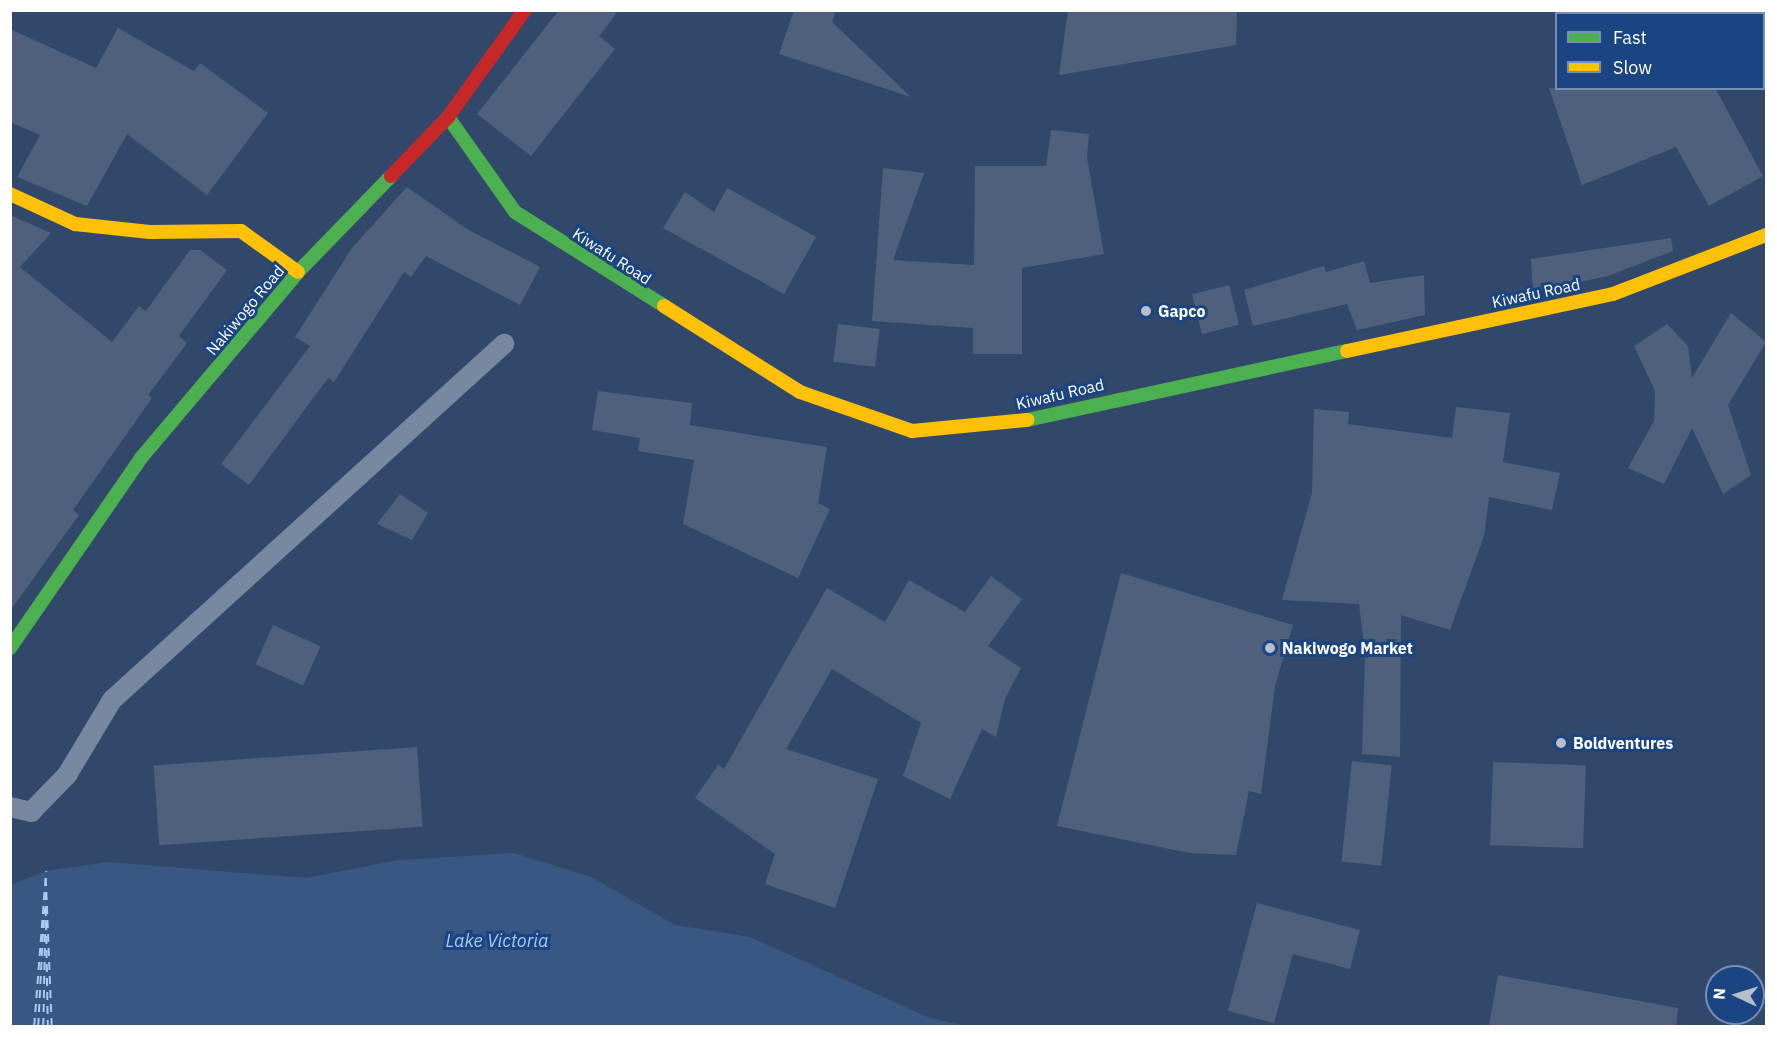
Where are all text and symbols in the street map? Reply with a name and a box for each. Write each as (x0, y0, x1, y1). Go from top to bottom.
legend (1555, 12, 1765, 90)
text: Fast (1613, 26, 1647, 49)
text: Slow (1613, 56, 1652, 79)
street label: Kiwafu Road (569, 224, 655, 288)
street label: Nakiwogo Road (202, 261, 288, 359)
street label: Kiwafu Road (1490, 274, 1582, 312)
place label: Gapco (1158, 301, 1206, 321)
marker: Gapco (1139, 304, 1153, 318)
street label: Kiwafu Road (1014, 375, 1106, 413)
place label: Nakiwogo Market (1282, 638, 1413, 658)
marker: Nakiwogo Market (1263, 641, 1277, 655)
place label: Boldventures (1573, 733, 1673, 753)
marker: Boldventures (1554, 736, 1568, 750)
water label: Lake Victoria (446, 930, 548, 952)
north arrow (1705, 965, 1765, 1025)
text: N (1709, 987, 1729, 1000)

